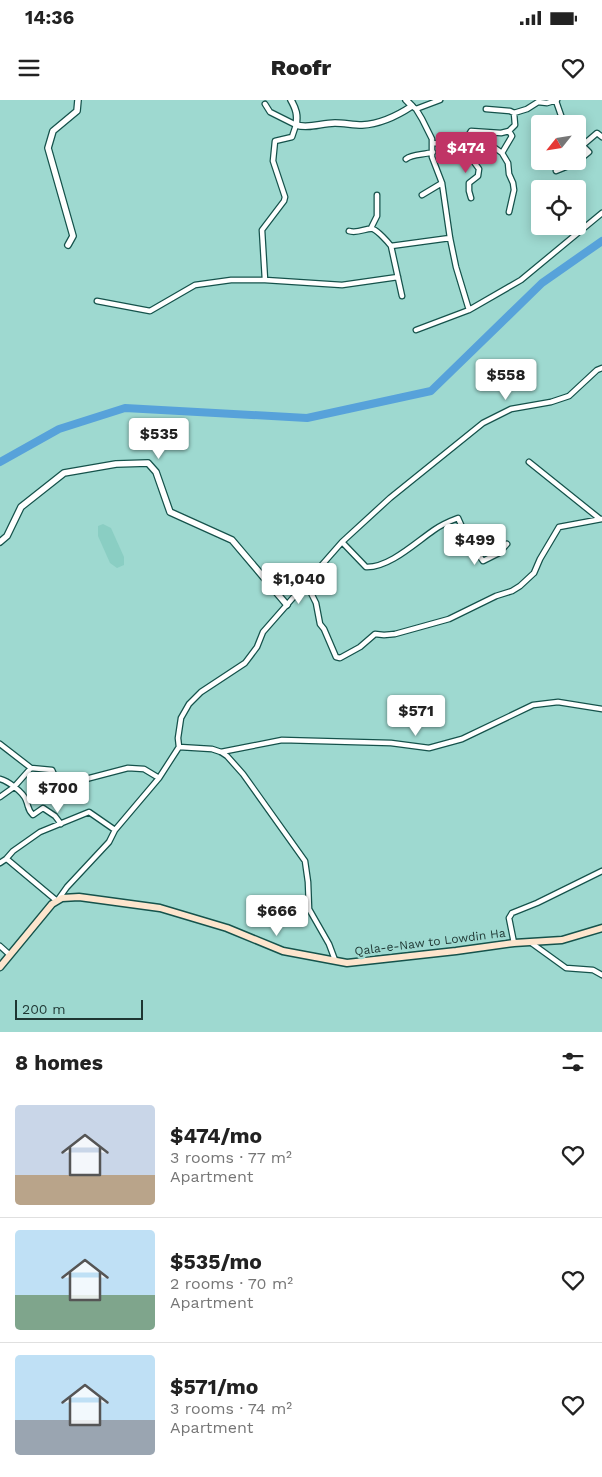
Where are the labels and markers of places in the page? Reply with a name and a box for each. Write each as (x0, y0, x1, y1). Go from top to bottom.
pin: $474 (436, 132, 496, 174)
pin: $558 (476, 358, 536, 401)
pin: $535 (129, 418, 189, 460)
pin: $499 (445, 524, 505, 566)
pin: $1,040 (258, 562, 340, 605)
pin: $571 (386, 694, 446, 737)
pin: $700 (28, 772, 88, 814)
pin: $666 (247, 894, 307, 937)

